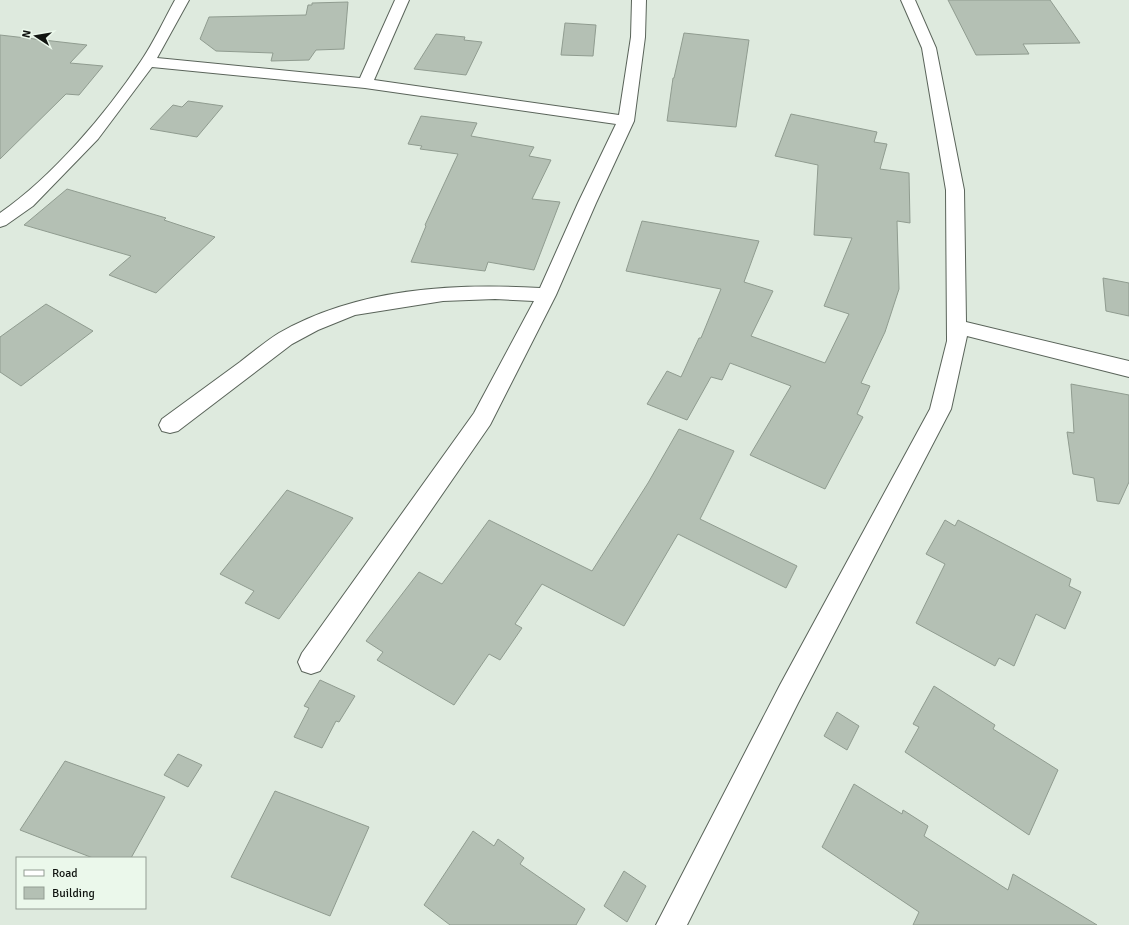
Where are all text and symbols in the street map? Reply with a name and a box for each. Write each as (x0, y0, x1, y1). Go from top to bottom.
north arrow (16, 16, 56, 56)
text: N (20, 29, 34, 39)
legend (16, 857, 146, 909)
text: Road (52, 866, 78, 881)
text: Building (52, 886, 95, 901)

